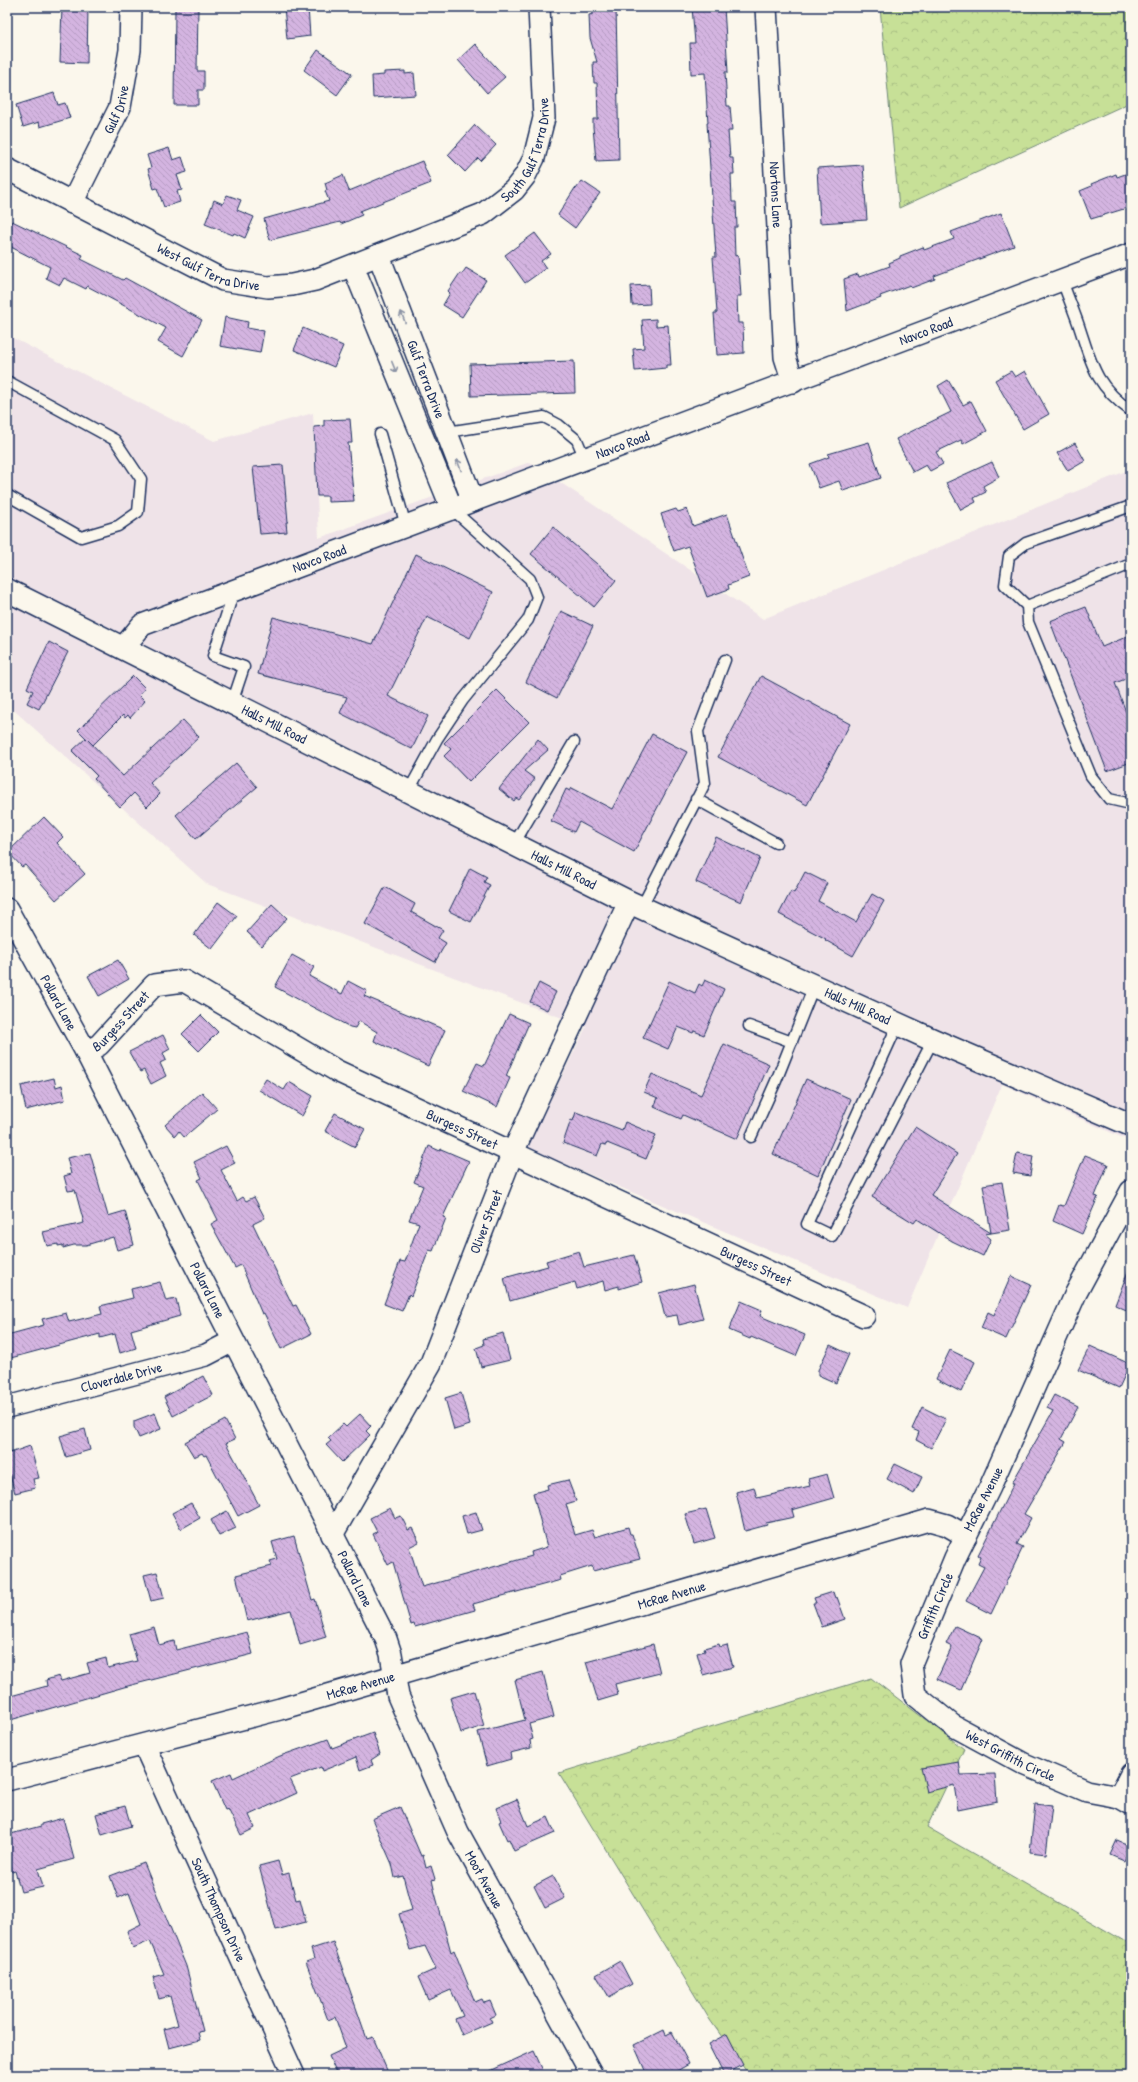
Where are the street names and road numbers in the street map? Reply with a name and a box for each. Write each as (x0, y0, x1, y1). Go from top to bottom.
street label: Gulf Drive (98, 83, 133, 137)
street label: South Gulf Terra Drive (496, 97, 553, 206)
street label: Nortons Lane (765, 161, 788, 229)
street label: West Gulf Terra Drive (154, 238, 262, 295)
street label: Navco Road (896, 312, 956, 349)
street label: Gulf Terra Drive (403, 337, 451, 421)
street label: Navco Road (593, 425, 652, 463)
street label: Navco Road (289, 539, 349, 577)
street label: Halls Mill Road (239, 699, 311, 748)
street label: Halls Mill Road (528, 845, 600, 893)
street label: Pollard Lane (36, 971, 82, 1034)
street label: Halls Mill Road (822, 982, 894, 1029)
street label: Burgess Street (89, 986, 153, 1056)
street label: Burgess Street (424, 1104, 501, 1154)
street label: Oliver Street (464, 1187, 507, 1256)
street label: Burgess Street (717, 1241, 795, 1290)
street label: Pollard Lane (186, 1259, 231, 1322)
street label: Cloverdale Drive (78, 1357, 164, 1396)
street label: McRae Avenue (958, 1463, 1007, 1534)
street label: Pollard Lane (333, 1547, 378, 1610)
street label: Griffith Circle (912, 1569, 957, 1642)
street label: McRae Avenue (635, 1575, 708, 1613)
street label: McRae Avenue (324, 1666, 397, 1704)
street label: West Griffith Circle (963, 1724, 1059, 1786)
street label: Moot Avenue (461, 1847, 508, 1912)
street label: South Thompson Drive (187, 1855, 251, 1965)

